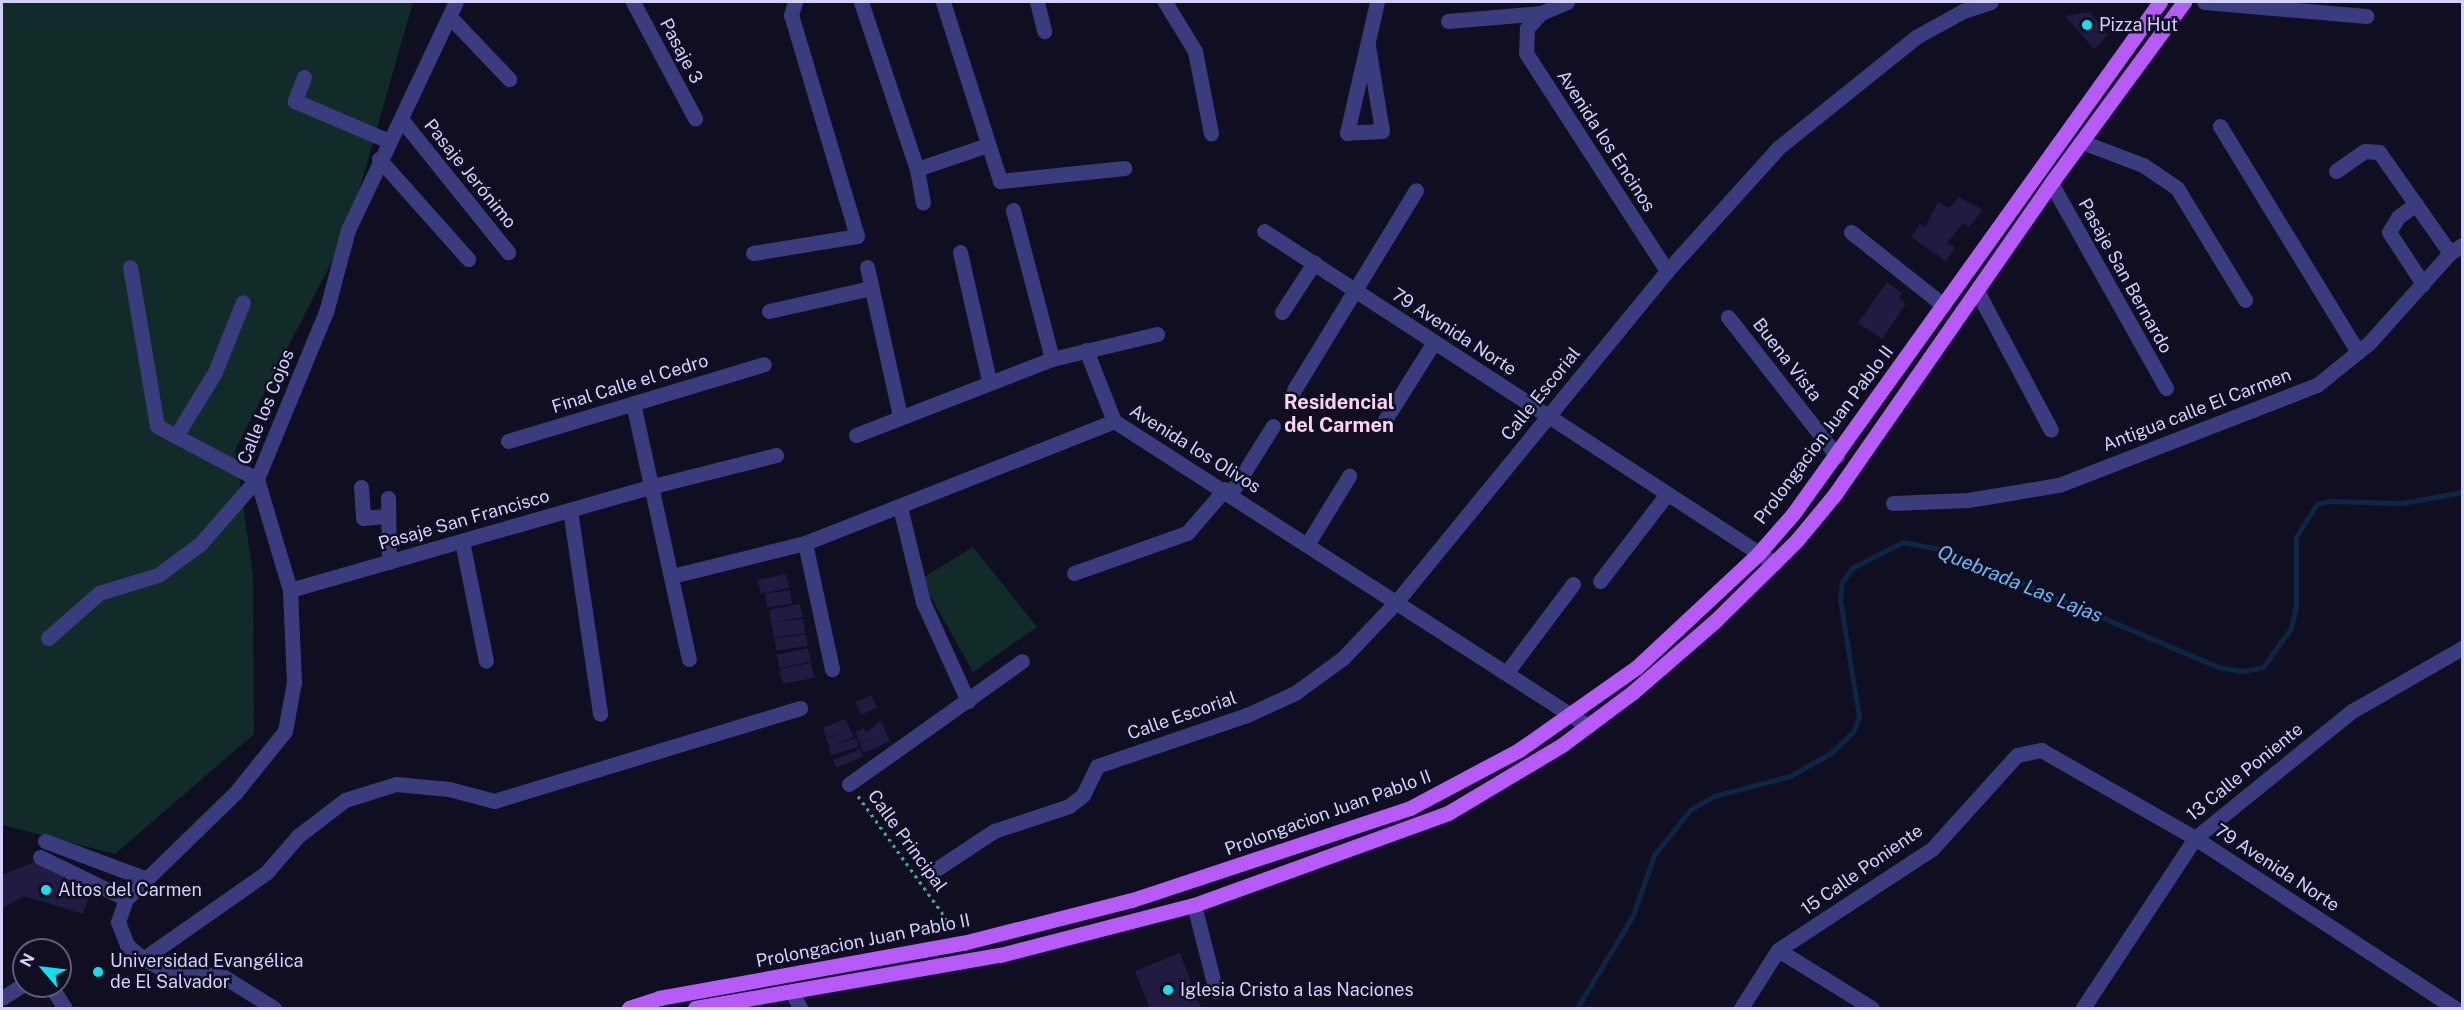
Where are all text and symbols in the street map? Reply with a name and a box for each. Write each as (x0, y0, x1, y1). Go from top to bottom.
place label: Pizza Hut (2099, 14, 2178, 36)
street label: Pasaje 3 (655, 15, 707, 87)
marker: Pizza Hut (2080, 18, 2094, 32)
street label: Avenida los Encinos (1552, 66, 1660, 216)
street label: Pasaje Jerónimo (419, 115, 521, 233)
street label: Pasaje San Bernardo (2073, 195, 2177, 357)
street label: 79 Avenida Norte (1388, 284, 1520, 380)
street label: Buena Vista (1748, 314, 1826, 406)
street label: Prolongacion Juan Pablo II (1750, 341, 1898, 529)
street label: Calle Escorial (1497, 343, 1585, 445)
street label: Calle los Cojos (233, 346, 299, 468)
street label: Final Calle el Cedro (549, 350, 711, 418)
street label: Antigua calle El Carmen (2100, 364, 2294, 456)
district label: Residencial del Carmen (1284, 390, 1394, 437)
street label: Avenida los Olivos (1126, 400, 1264, 498)
street label: Pasaje San Francisco (376, 485, 552, 555)
water label: Quebrada Las Lajas (1934, 540, 2106, 628)
street label: Calle Escorial (1125, 687, 1239, 745)
street label: 13 Calle Poniente (2182, 718, 2308, 826)
street label: Prolongacion Juan Pablo II (1222, 766, 1434, 860)
street label: Calle Principal (863, 786, 951, 896)
street label: 15 Calle Poniente (1797, 820, 1927, 920)
street label: 79 Avenida Norte (2211, 820, 2343, 916)
place label: Altos del Carmen (58, 879, 202, 901)
marker: Altos del Carmen (39, 883, 53, 897)
street label: Prolongacion Juan Pablo II (754, 910, 972, 972)
north arrow (12, 938, 72, 998)
text: N (16, 950, 39, 970)
place label: Universidad Evangélica de El Salvador (110, 951, 304, 994)
marker: Universidad Evangélica de El Salvador (91, 965, 105, 979)
place label: Iglesia Cristo a las Naciones (1180, 979, 1414, 1001)
marker: Iglesia Cristo a las Naciones (1161, 983, 1175, 997)

